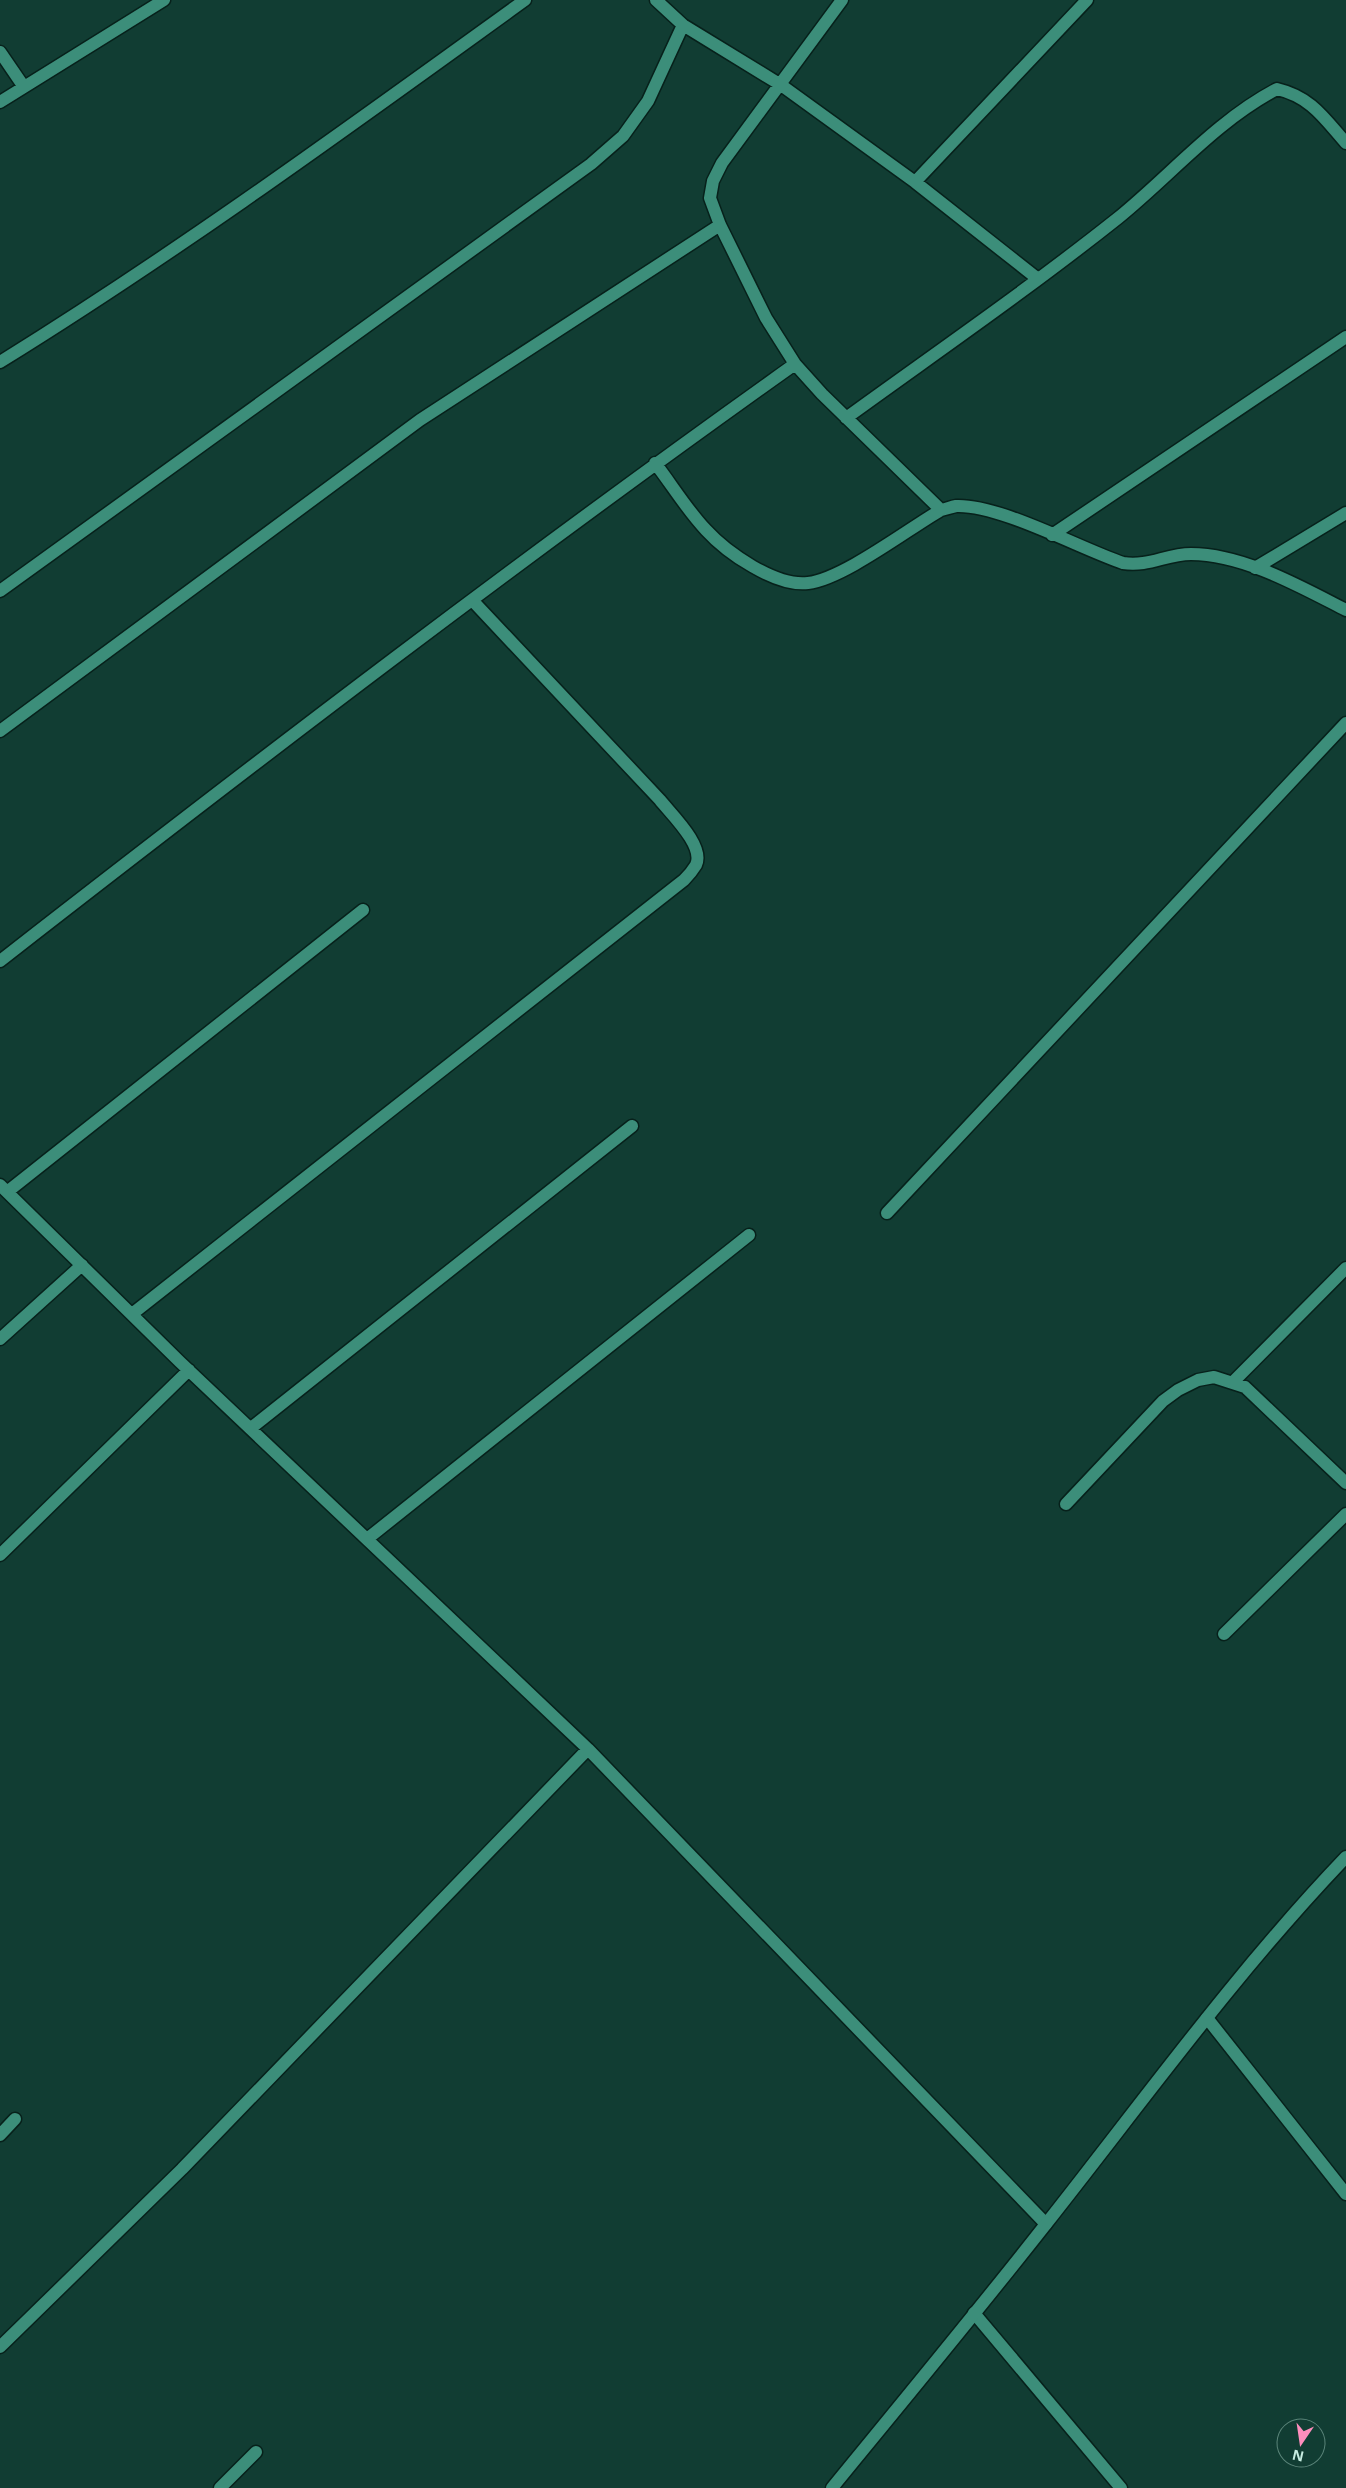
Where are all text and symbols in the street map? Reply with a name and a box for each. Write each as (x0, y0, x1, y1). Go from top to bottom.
north arrow (1276, 2418, 1326, 2468)
text: N (1290, 2446, 1306, 2467)

